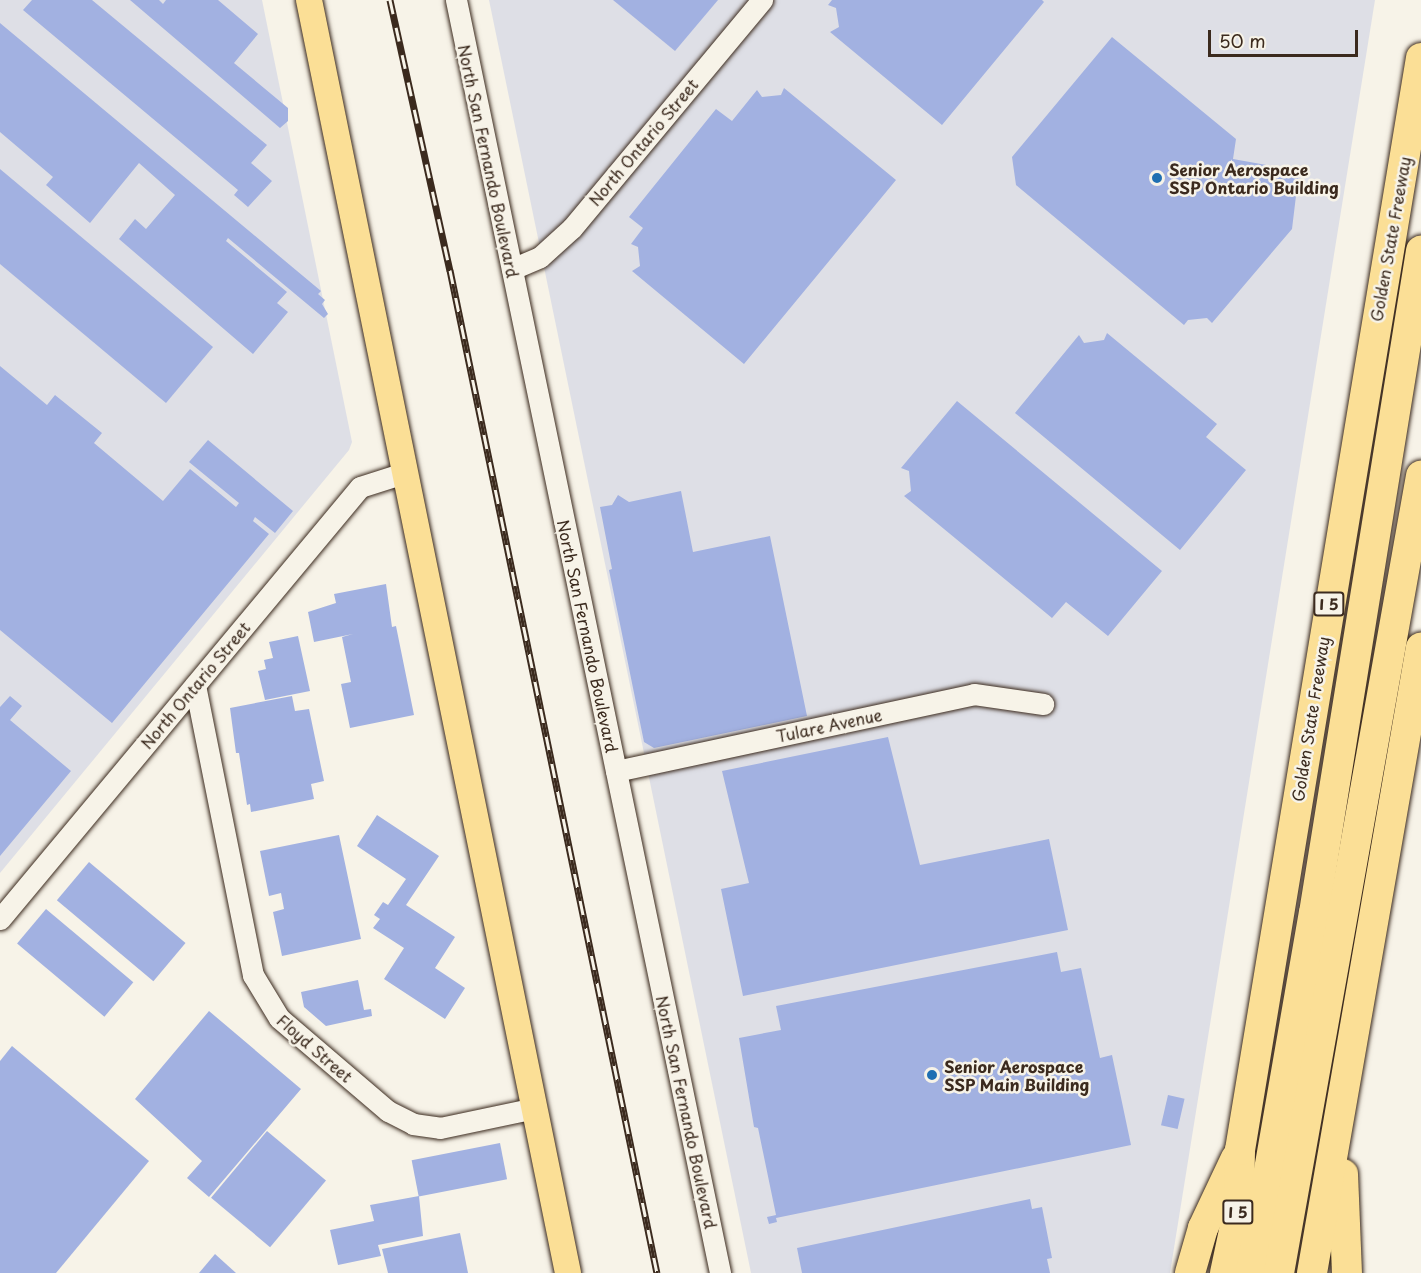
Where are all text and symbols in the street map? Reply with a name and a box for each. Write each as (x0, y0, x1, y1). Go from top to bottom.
scale bar (1211, 18, 1361, 56)
text: 50 m (1219, 27, 1266, 54)
street label: North San Fernando Boulevard (455, 42, 523, 280)
street label: North Ontario Street (584, 74, 702, 210)
street label: Golden State Freeway (1366, 154, 1414, 324)
place label: Senior Aerospace SSP Ontario Building (1169, 159, 1339, 197)
marker: Senior Aerospace SSP Ontario Building (1150, 171, 1164, 185)
street label: North San Fernando Boulevard (554, 517, 622, 755)
road number: I 5 (1312, 592, 1346, 616)
street label: North Ontario Street (136, 617, 254, 753)
street label: Golden State Freeway (1287, 634, 1333, 804)
street label: Tulare Avenue (774, 704, 884, 746)
street label: North San Fernando Boulevard (653, 993, 721, 1231)
street label: Floyd Street (273, 1010, 357, 1086)
place label: Senior Aerospace SSP Main Building (944, 1056, 1091, 1094)
marker: Senior Aerospace SSP Main Building (925, 1068, 939, 1082)
road number: I 5 (1222, 1200, 1254, 1224)

